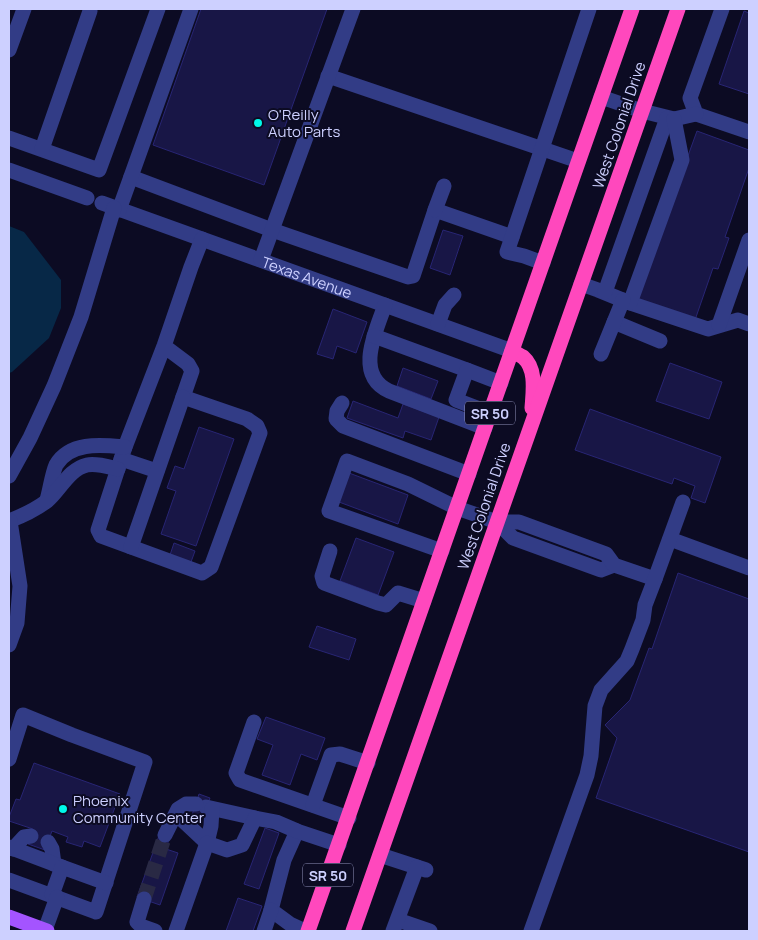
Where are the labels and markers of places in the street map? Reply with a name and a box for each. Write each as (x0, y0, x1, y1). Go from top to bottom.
place label: O'Reilly Auto Parts (268, 104, 340, 142)
marker: O'Reilly Auto Parts (252, 117, 264, 129)
place label: Phoenix Community Center (73, 790, 205, 828)
marker: Phoenix Community Center (57, 803, 69, 815)

